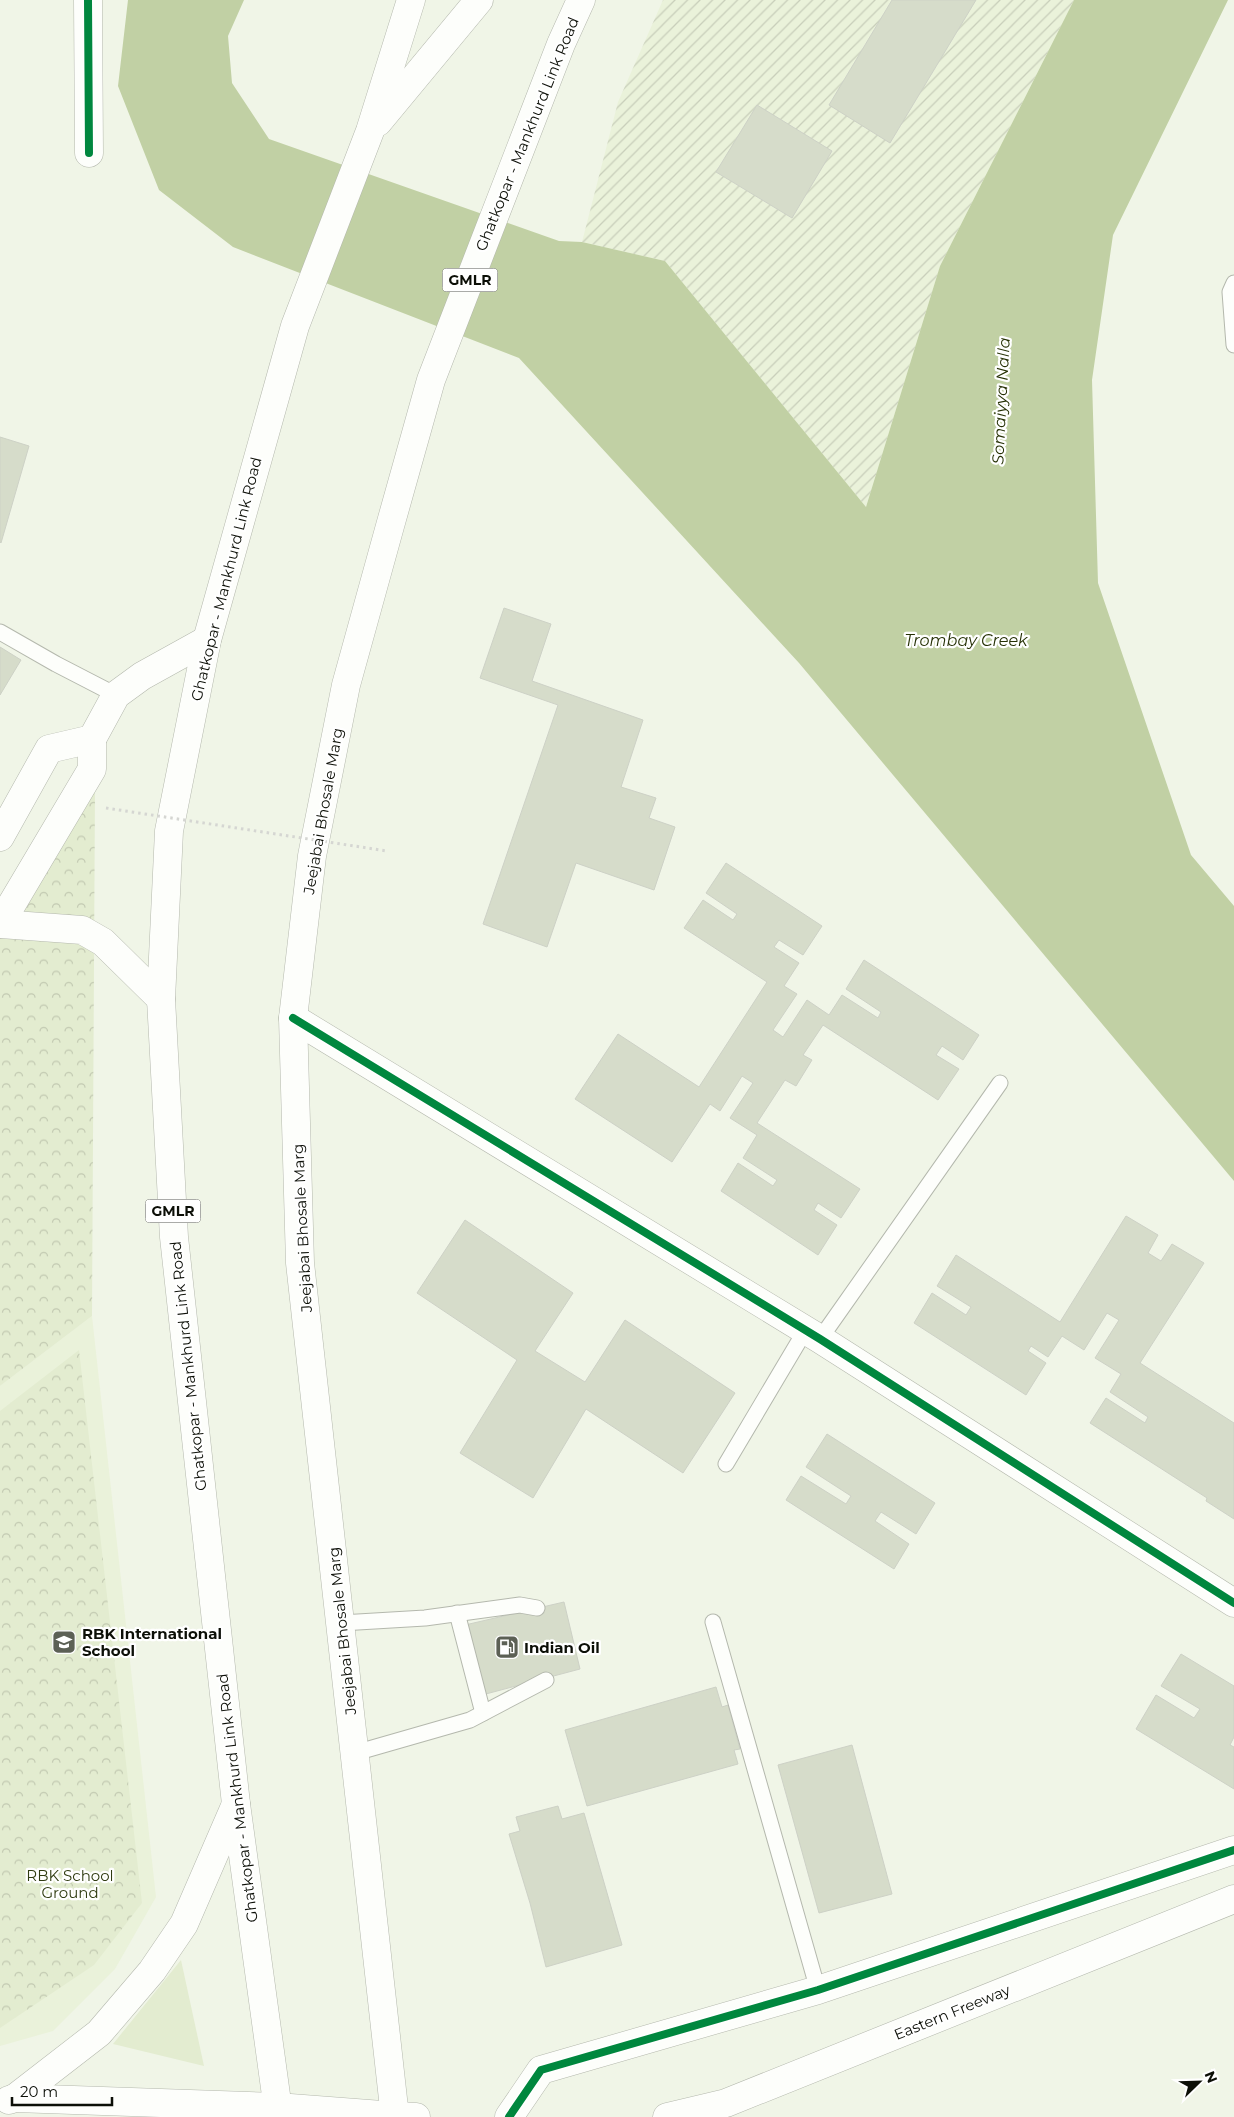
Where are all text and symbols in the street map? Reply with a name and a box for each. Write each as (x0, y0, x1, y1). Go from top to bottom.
street label: Ghatkopar - Mankhurd Link Road (471, 14, 583, 254)
road number: GMLR (442, 268, 498, 292)
water label: Somaiyya Nalla (988, 337, 1014, 465)
street label: Ghatkopar - Mankhurd Link Road (186, 455, 266, 703)
water label: Trombay Creek (904, 631, 1029, 650)
street label: Jeejabai Bhosale Marg (299, 726, 347, 897)
street label: Jeejabai Bhosale Marg (288, 1143, 316, 1314)
road number: GMLR (146, 1200, 200, 1222)
street label: Ghatkopar - Mankhurd Link Road (165, 1240, 211, 1492)
street label: Jeejabai Bhosale Marg (324, 1546, 360, 1717)
place label: RBK International School (82, 1624, 222, 1660)
school or university icon: RBK International School (51, 1629, 77, 1655)
fuel station icon: Indian Oil (494, 1634, 520, 1660)
place label: Indian Oil (524, 1638, 600, 1657)
street label: Ghatkopar - Mankhurd Link Road (212, 1672, 262, 1924)
park label: RBK School Ground (26, 1866, 114, 1902)
street label: Eastern Freeway (891, 1980, 1014, 2044)
north arrow (1174, 2057, 1224, 2107)
text: N (1200, 2068, 1221, 2086)
scale bar (12, 2074, 112, 2106)
text: 20 m (20, 2082, 58, 2101)

